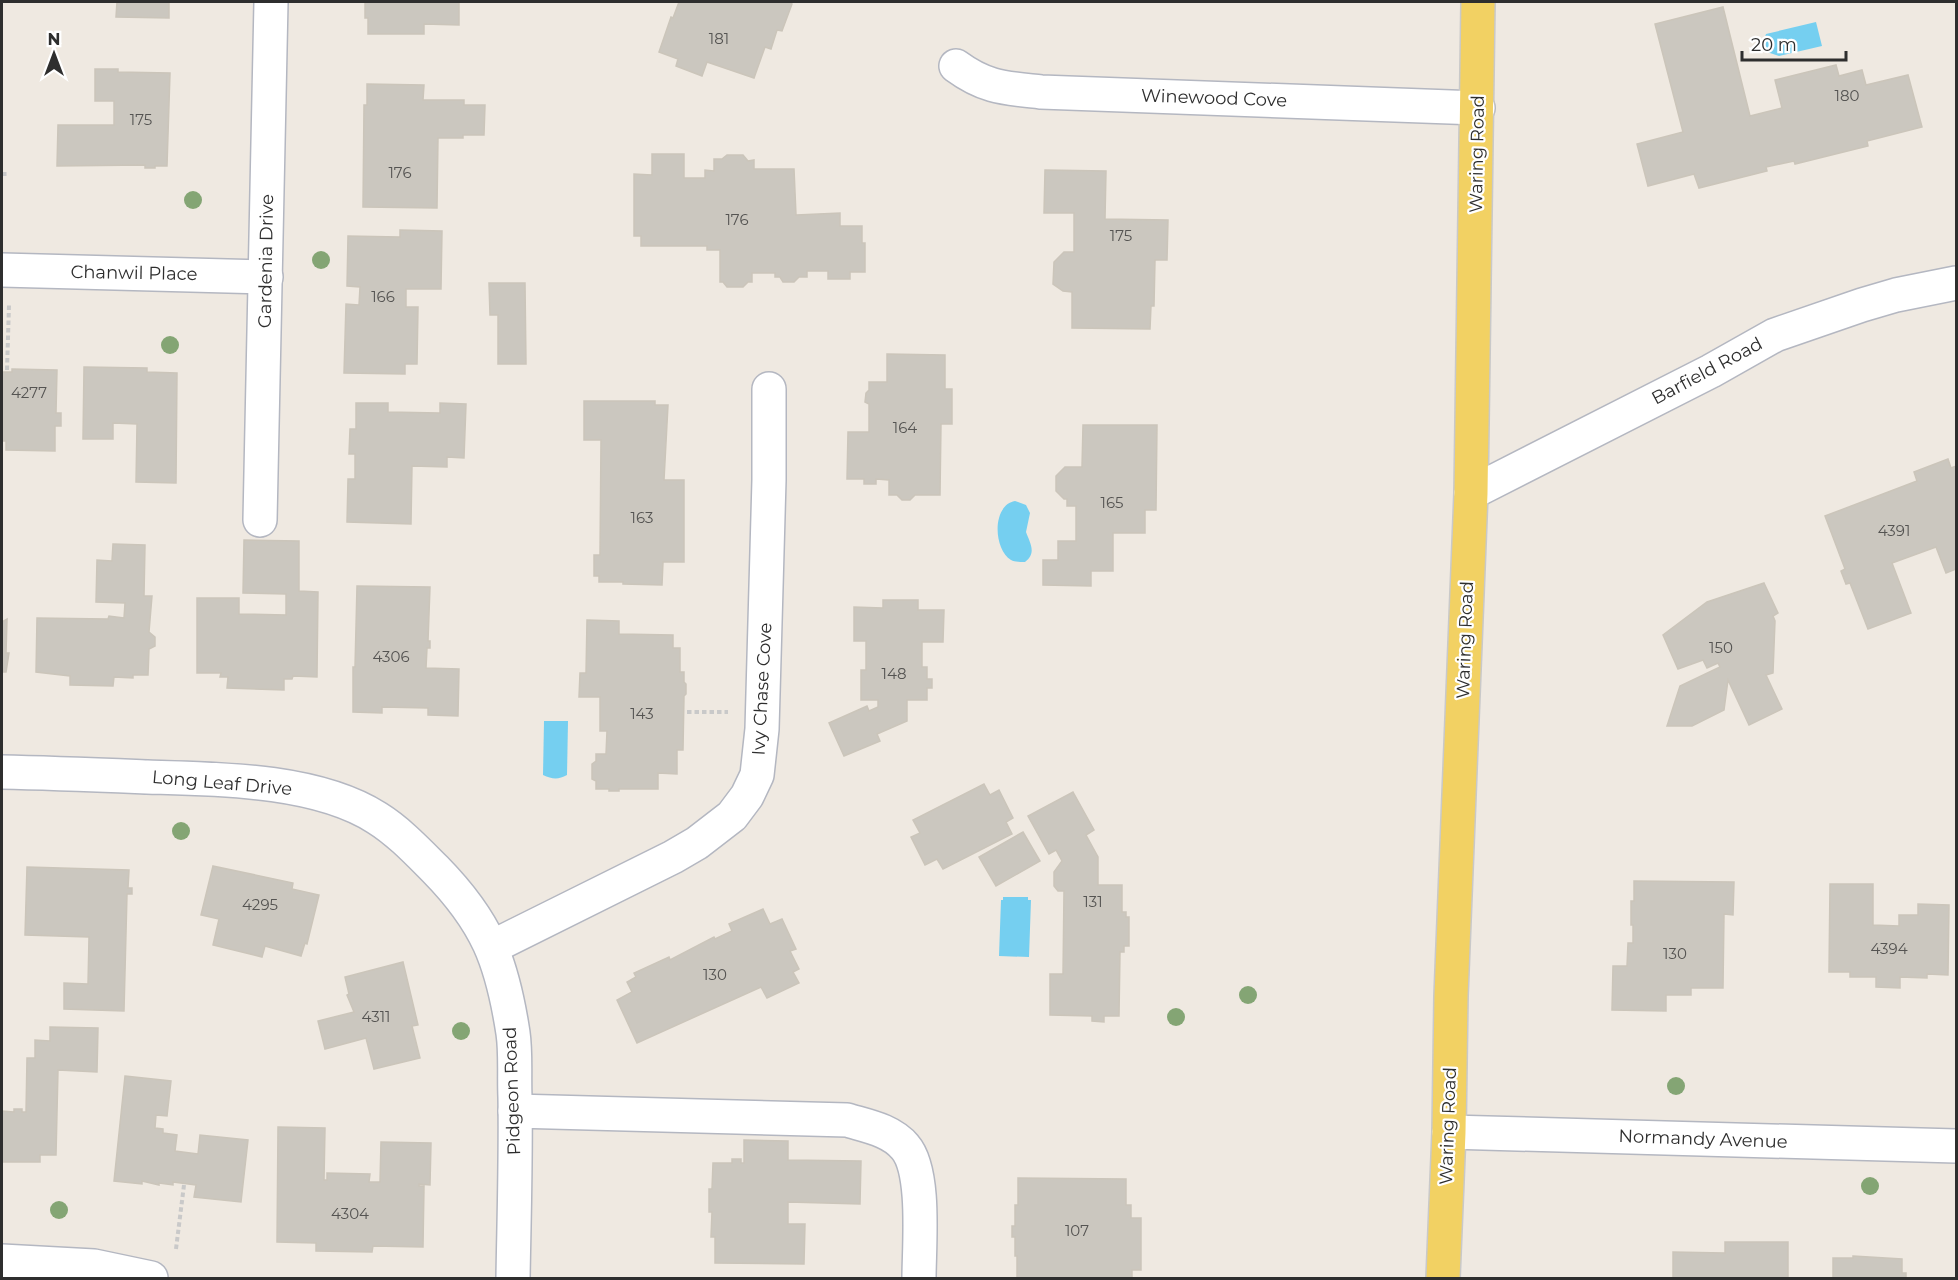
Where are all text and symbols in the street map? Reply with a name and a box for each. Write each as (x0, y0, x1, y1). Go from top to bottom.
north arrow (24, 24, 84, 84)
scale bar (1742, 24, 1846, 62)
house number: 181 (709, 29, 729, 48)
text: N (48, 30, 60, 49)
text: 20 m (1751, 34, 1797, 56)
street label: Winewood Cove (1141, 84, 1288, 112)
house number: 180 (1835, 86, 1860, 105)
street label: Waring Road (1465, 95, 1489, 213)
house number: 175 (130, 110, 152, 129)
house number: 176 (388, 163, 412, 182)
street label: Gardenia Drive (254, 194, 278, 328)
house number: 176 (725, 210, 749, 229)
house number: 175 (1110, 226, 1132, 245)
street label: Chanwil Place (70, 261, 198, 285)
house number: 166 (371, 287, 395, 306)
street label: Barfield Road (1648, 333, 1766, 409)
house number: 4277 (11, 383, 47, 402)
house number: 164 (893, 418, 917, 437)
house number: 165 (1100, 493, 1124, 512)
house number: 163 (630, 508, 654, 527)
house number: 4391 (1878, 521, 1910, 540)
street label: Waring Road (1452, 581, 1478, 699)
street label: Ivy Chase Cove (748, 622, 776, 756)
house number: 150 (1709, 638, 1733, 657)
house number: 4306 (372, 647, 410, 666)
house number: 148 (881, 664, 907, 683)
house number: 143 (630, 704, 654, 723)
street label: Long Leaf Drive (151, 766, 293, 800)
house number: 131 (1083, 892, 1103, 911)
house number: 4295 (242, 895, 278, 914)
house number: 4394 (1870, 939, 1908, 958)
house number: 130 (1663, 944, 1687, 963)
house number: 130 (703, 965, 727, 984)
house number: 4311 (362, 1007, 390, 1026)
street label: Pidgeon Road (499, 1026, 525, 1156)
street label: Waring Road (1435, 1067, 1461, 1185)
street label: Normandy Avenue (1618, 1125, 1788, 1153)
house number: 4304 (331, 1204, 369, 1223)
house number: 107 (1065, 1221, 1089, 1240)

